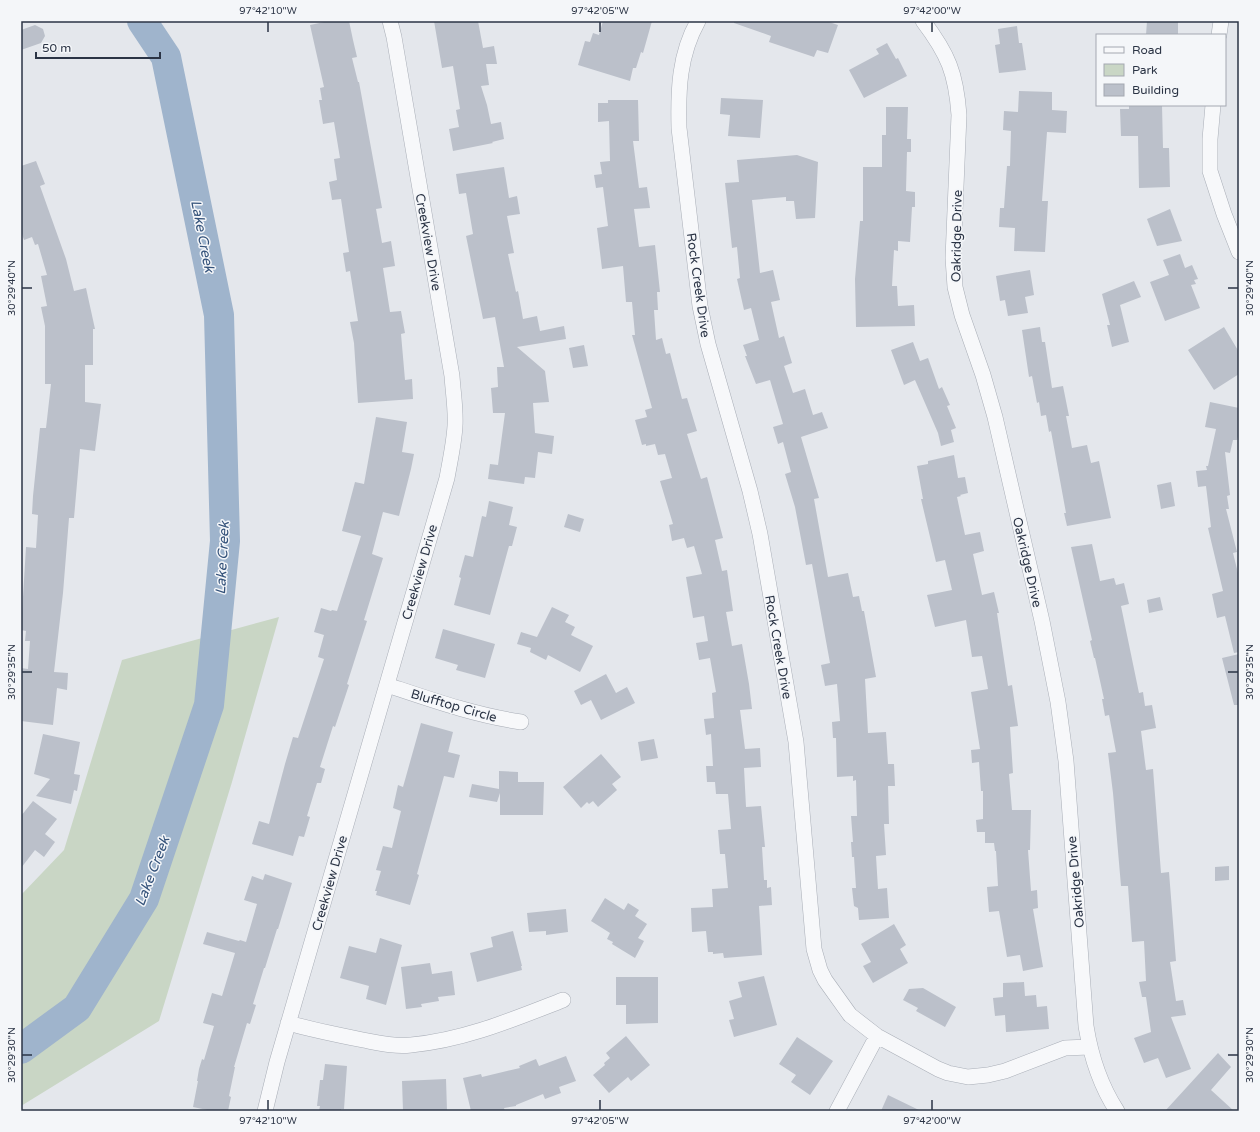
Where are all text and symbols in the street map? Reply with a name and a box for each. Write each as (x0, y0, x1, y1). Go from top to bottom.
text: 97°42'10"W (239, 5, 297, 17)
text: 97°42'05"W (571, 5, 629, 17)
text: 97°42'00"W (903, 5, 961, 17)
scale bar (36, 34, 160, 60)
legend (1096, 34, 1226, 106)
text: 50 m (42, 41, 71, 55)
text: Road (1132, 43, 1162, 57)
text: Park (1132, 63, 1158, 77)
text: Building (1132, 83, 1179, 97)
street label: Oakridge Drive (948, 190, 966, 282)
street label: Creekview Drive (412, 192, 444, 292)
water label: Lake Creek (187, 199, 218, 275)
street label: Rock Creek Drive (683, 232, 713, 338)
text: 30°29'40"N (6, 260, 18, 316)
text: 30°29'40"N (1244, 260, 1256, 316)
street label: Oakridge Drive (1009, 516, 1045, 609)
water label: Lake Creek (212, 520, 233, 595)
street label: Creekview Drive (399, 523, 441, 622)
street label: Rock Creek Drive (761, 594, 795, 701)
text: 30°29'35"N (6, 644, 18, 700)
text: 30°29'35"N (1244, 644, 1256, 700)
street label: Blufftop Circle (409, 686, 499, 726)
water label: Lake Creek (131, 833, 174, 908)
street label: Creekview Drive (309, 834, 351, 933)
street label: Oakridge Drive (1064, 835, 1088, 929)
text: 30°29'30"N (6, 1027, 18, 1083)
text: 30°29'30"N (1244, 1027, 1256, 1083)
text: 97°42'10"W (239, 1115, 297, 1127)
text: 97°42'05"W (571, 1115, 629, 1127)
text: 97°42'00"W (903, 1115, 961, 1127)

